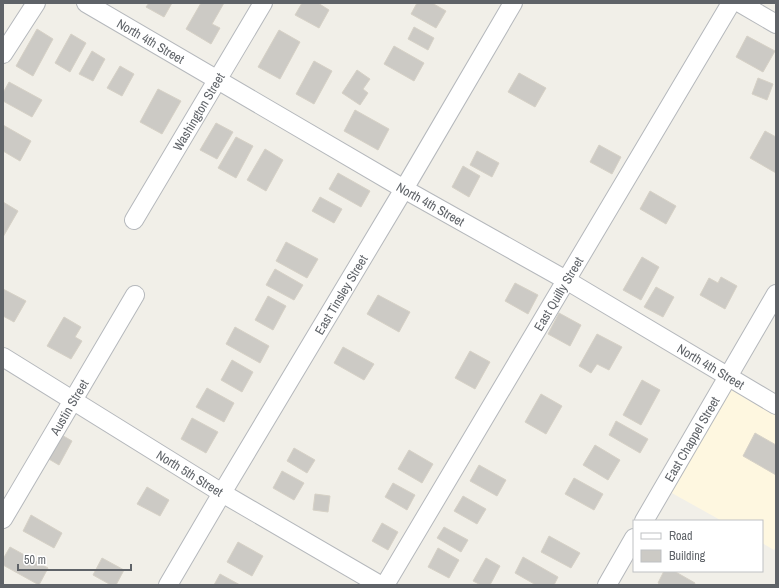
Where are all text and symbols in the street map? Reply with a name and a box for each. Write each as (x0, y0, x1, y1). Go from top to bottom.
street label: North 4th Street (114, 15, 187, 68)
street label: Washington Street (169, 70, 229, 154)
street label: North 4th Street (393, 179, 467, 230)
street label: East Tinsley Street (311, 252, 372, 338)
street label: East Quilly Street (530, 254, 587, 334)
street label: North 4th Street (674, 340, 748, 393)
street label: Austin Street (46, 376, 92, 439)
street label: East Chappel Street (661, 394, 724, 485)
street label: North 5th Street (153, 446, 226, 501)
legend (633, 520, 763, 572)
text: Road (669, 528, 693, 544)
scale bar (18, 546, 131, 572)
text: Building (669, 548, 706, 564)
text: 50 m (24, 552, 46, 568)

